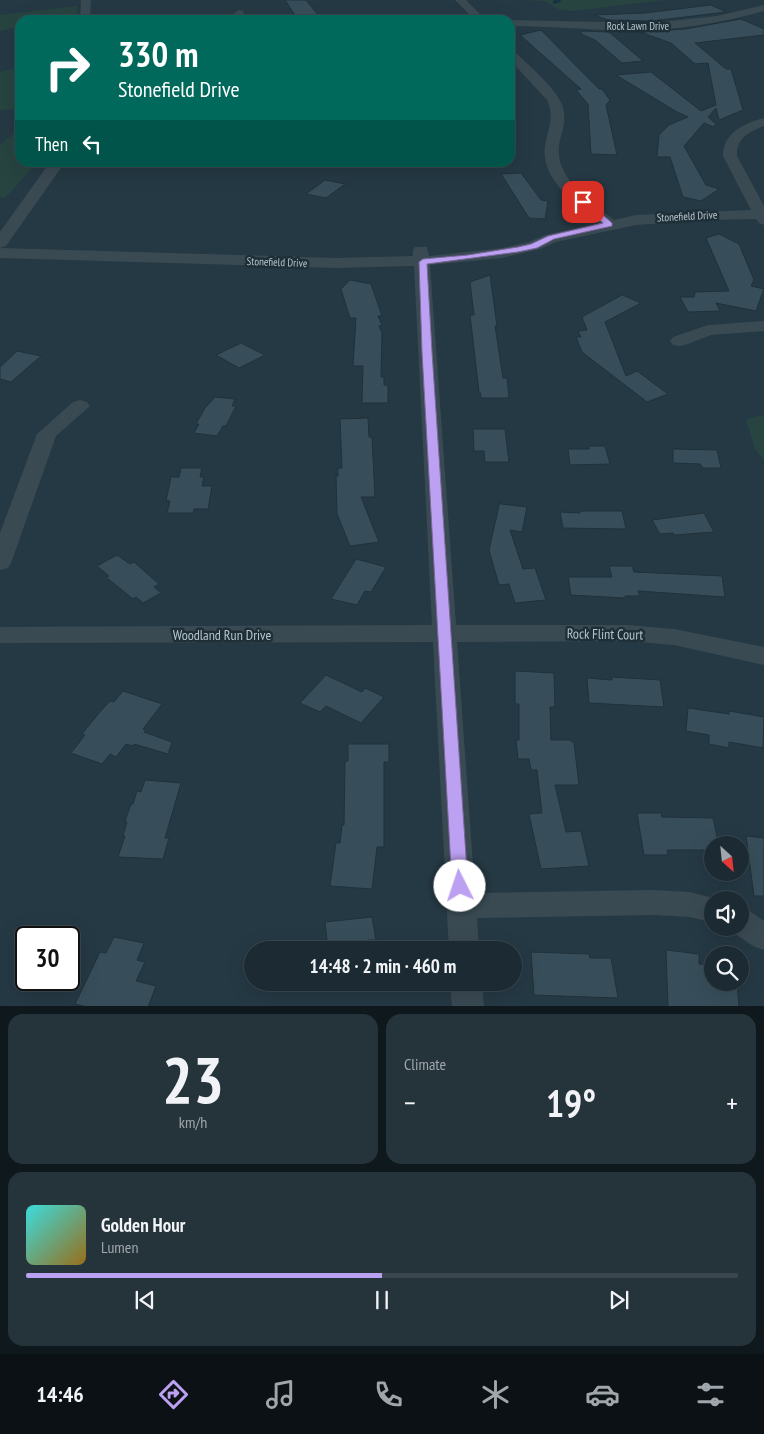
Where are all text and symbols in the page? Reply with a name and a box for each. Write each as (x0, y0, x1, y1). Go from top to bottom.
street label: Rock Lawn Drive (607, 19, 670, 33)
text: 330 m (118, 31, 199, 77)
icon: right (35, 35, 100, 100)
text: Stonefield Drive (118, 75, 240, 103)
icon: left (78, 130, 106, 158)
text: Then (35, 132, 68, 156)
pin (562, 181, 604, 223)
icon: arrive (569, 188, 597, 216)
street label: Stonefield Drive (656, 207, 718, 225)
street label: Stonefield Drive (246, 254, 308, 270)
street label: Rock Flint Court (567, 624, 644, 644)
street label: Woodland Run Drive (173, 626, 271, 644)
north arrow (704, 836, 749, 881)
map controls (704, 836, 749, 991)
position arrow (433, 859, 485, 911)
button: sound (704, 891, 749, 936)
speed limit sign: 30 (15, 926, 80, 991)
button: search (704, 946, 749, 991)
text: 14:48 · 2 min · 460 m (310, 954, 456, 978)
text: 23 (162, 1037, 224, 1121)
text: Climate (404, 1054, 446, 1074)
text: 19° (546, 1078, 596, 1127)
text: − (404, 1084, 416, 1121)
text: + (726, 1084, 738, 1121)
text: km/h (179, 1112, 207, 1132)
text: Golden Hour (101, 1213, 185, 1237)
text: Lumen (101, 1237, 138, 1257)
icon: previous (131, 1286, 159, 1314)
icon: pause (368, 1286, 396, 1314)
icon: next (605, 1286, 633, 1314)
icon: directions (156, 1377, 191, 1412)
icon: music (263, 1377, 298, 1412)
icon: phone (371, 1377, 406, 1412)
icon: climate (478, 1377, 513, 1412)
icon: car (585, 1377, 620, 1412)
icon: filters (693, 1377, 728, 1412)
text: 14:46 (36, 1380, 84, 1408)

